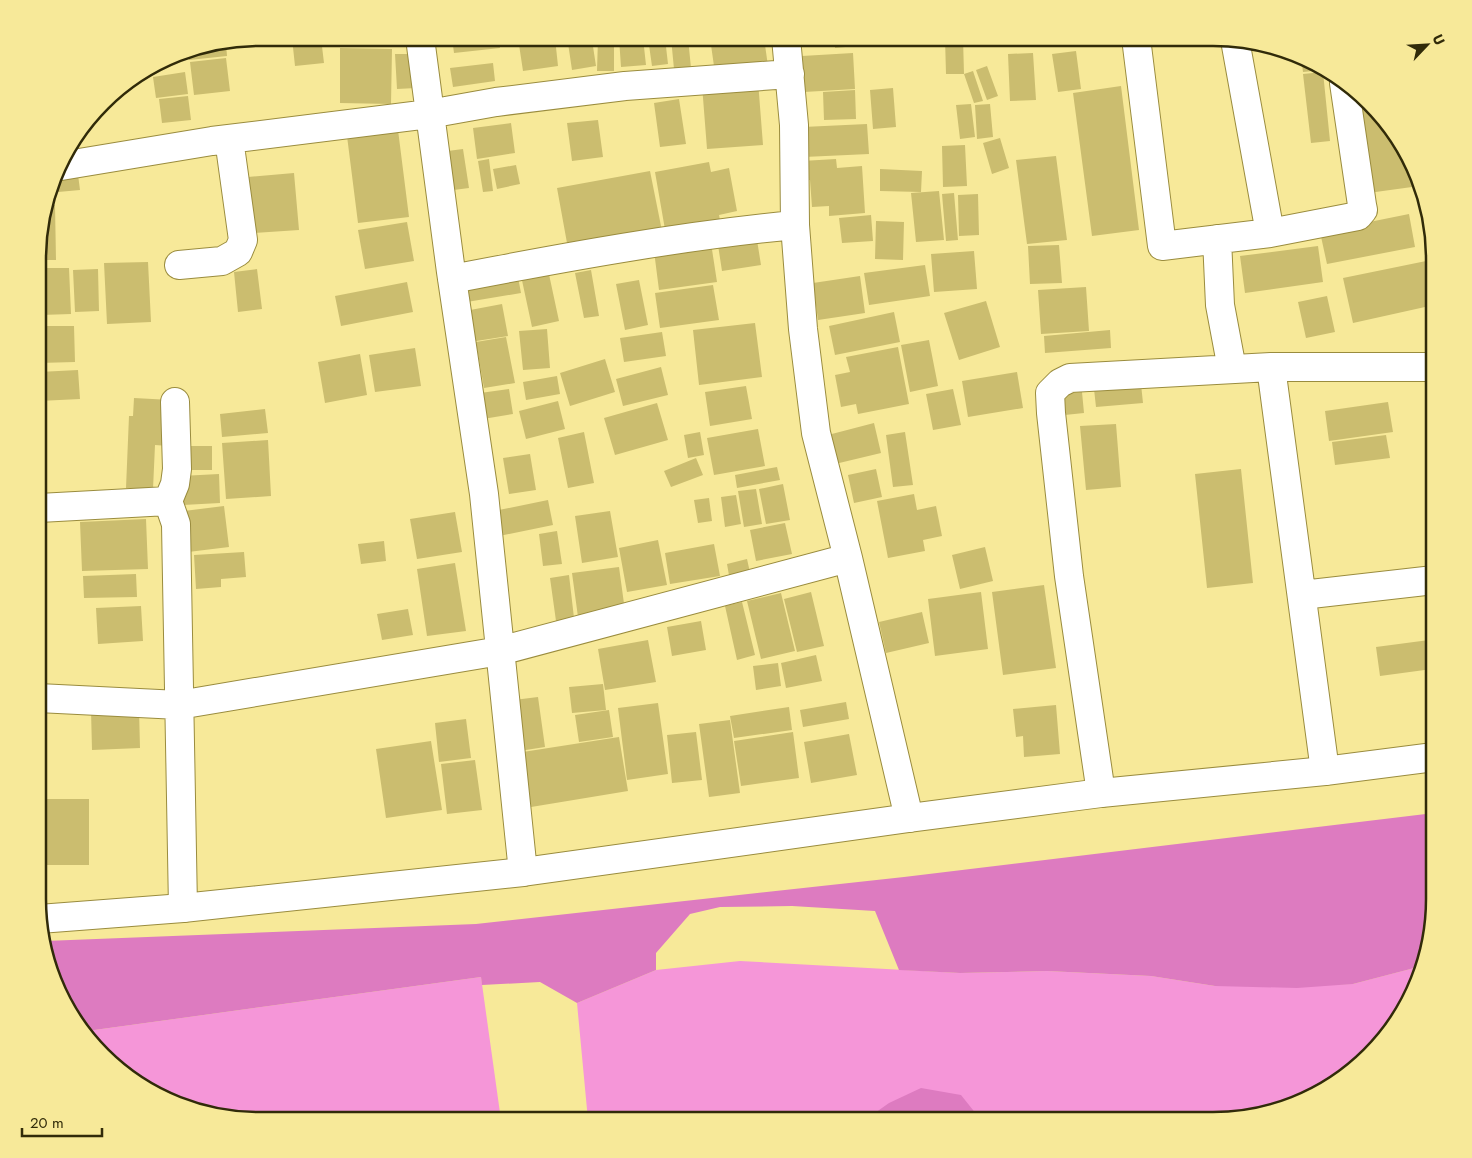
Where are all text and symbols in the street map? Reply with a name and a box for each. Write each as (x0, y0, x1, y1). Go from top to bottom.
north arrow (1402, 20, 1452, 70)
text: U (1428, 31, 1450, 48)
scale bar (22, 1106, 102, 1138)
text: 20 m (30, 1112, 64, 1134)

